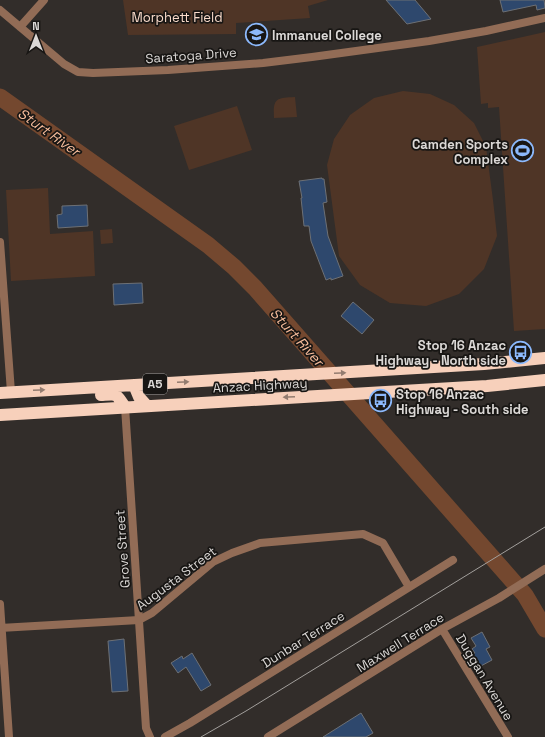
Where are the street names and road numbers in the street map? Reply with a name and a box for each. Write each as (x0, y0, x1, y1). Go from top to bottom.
street label: Saratoga Drive (145, 44, 237, 67)
road number: A5 (143, 374, 167, 394)
street label: Anzac Highway (212, 375, 308, 396)
street label: Grove Street (111, 509, 134, 589)
street label: Augusta Street (133, 543, 220, 614)
street label: Dunbar Terrace (259, 607, 348, 672)
street label: Maxwell Terrace (353, 609, 447, 676)
street label: Duggan Avenue (452, 631, 517, 724)

